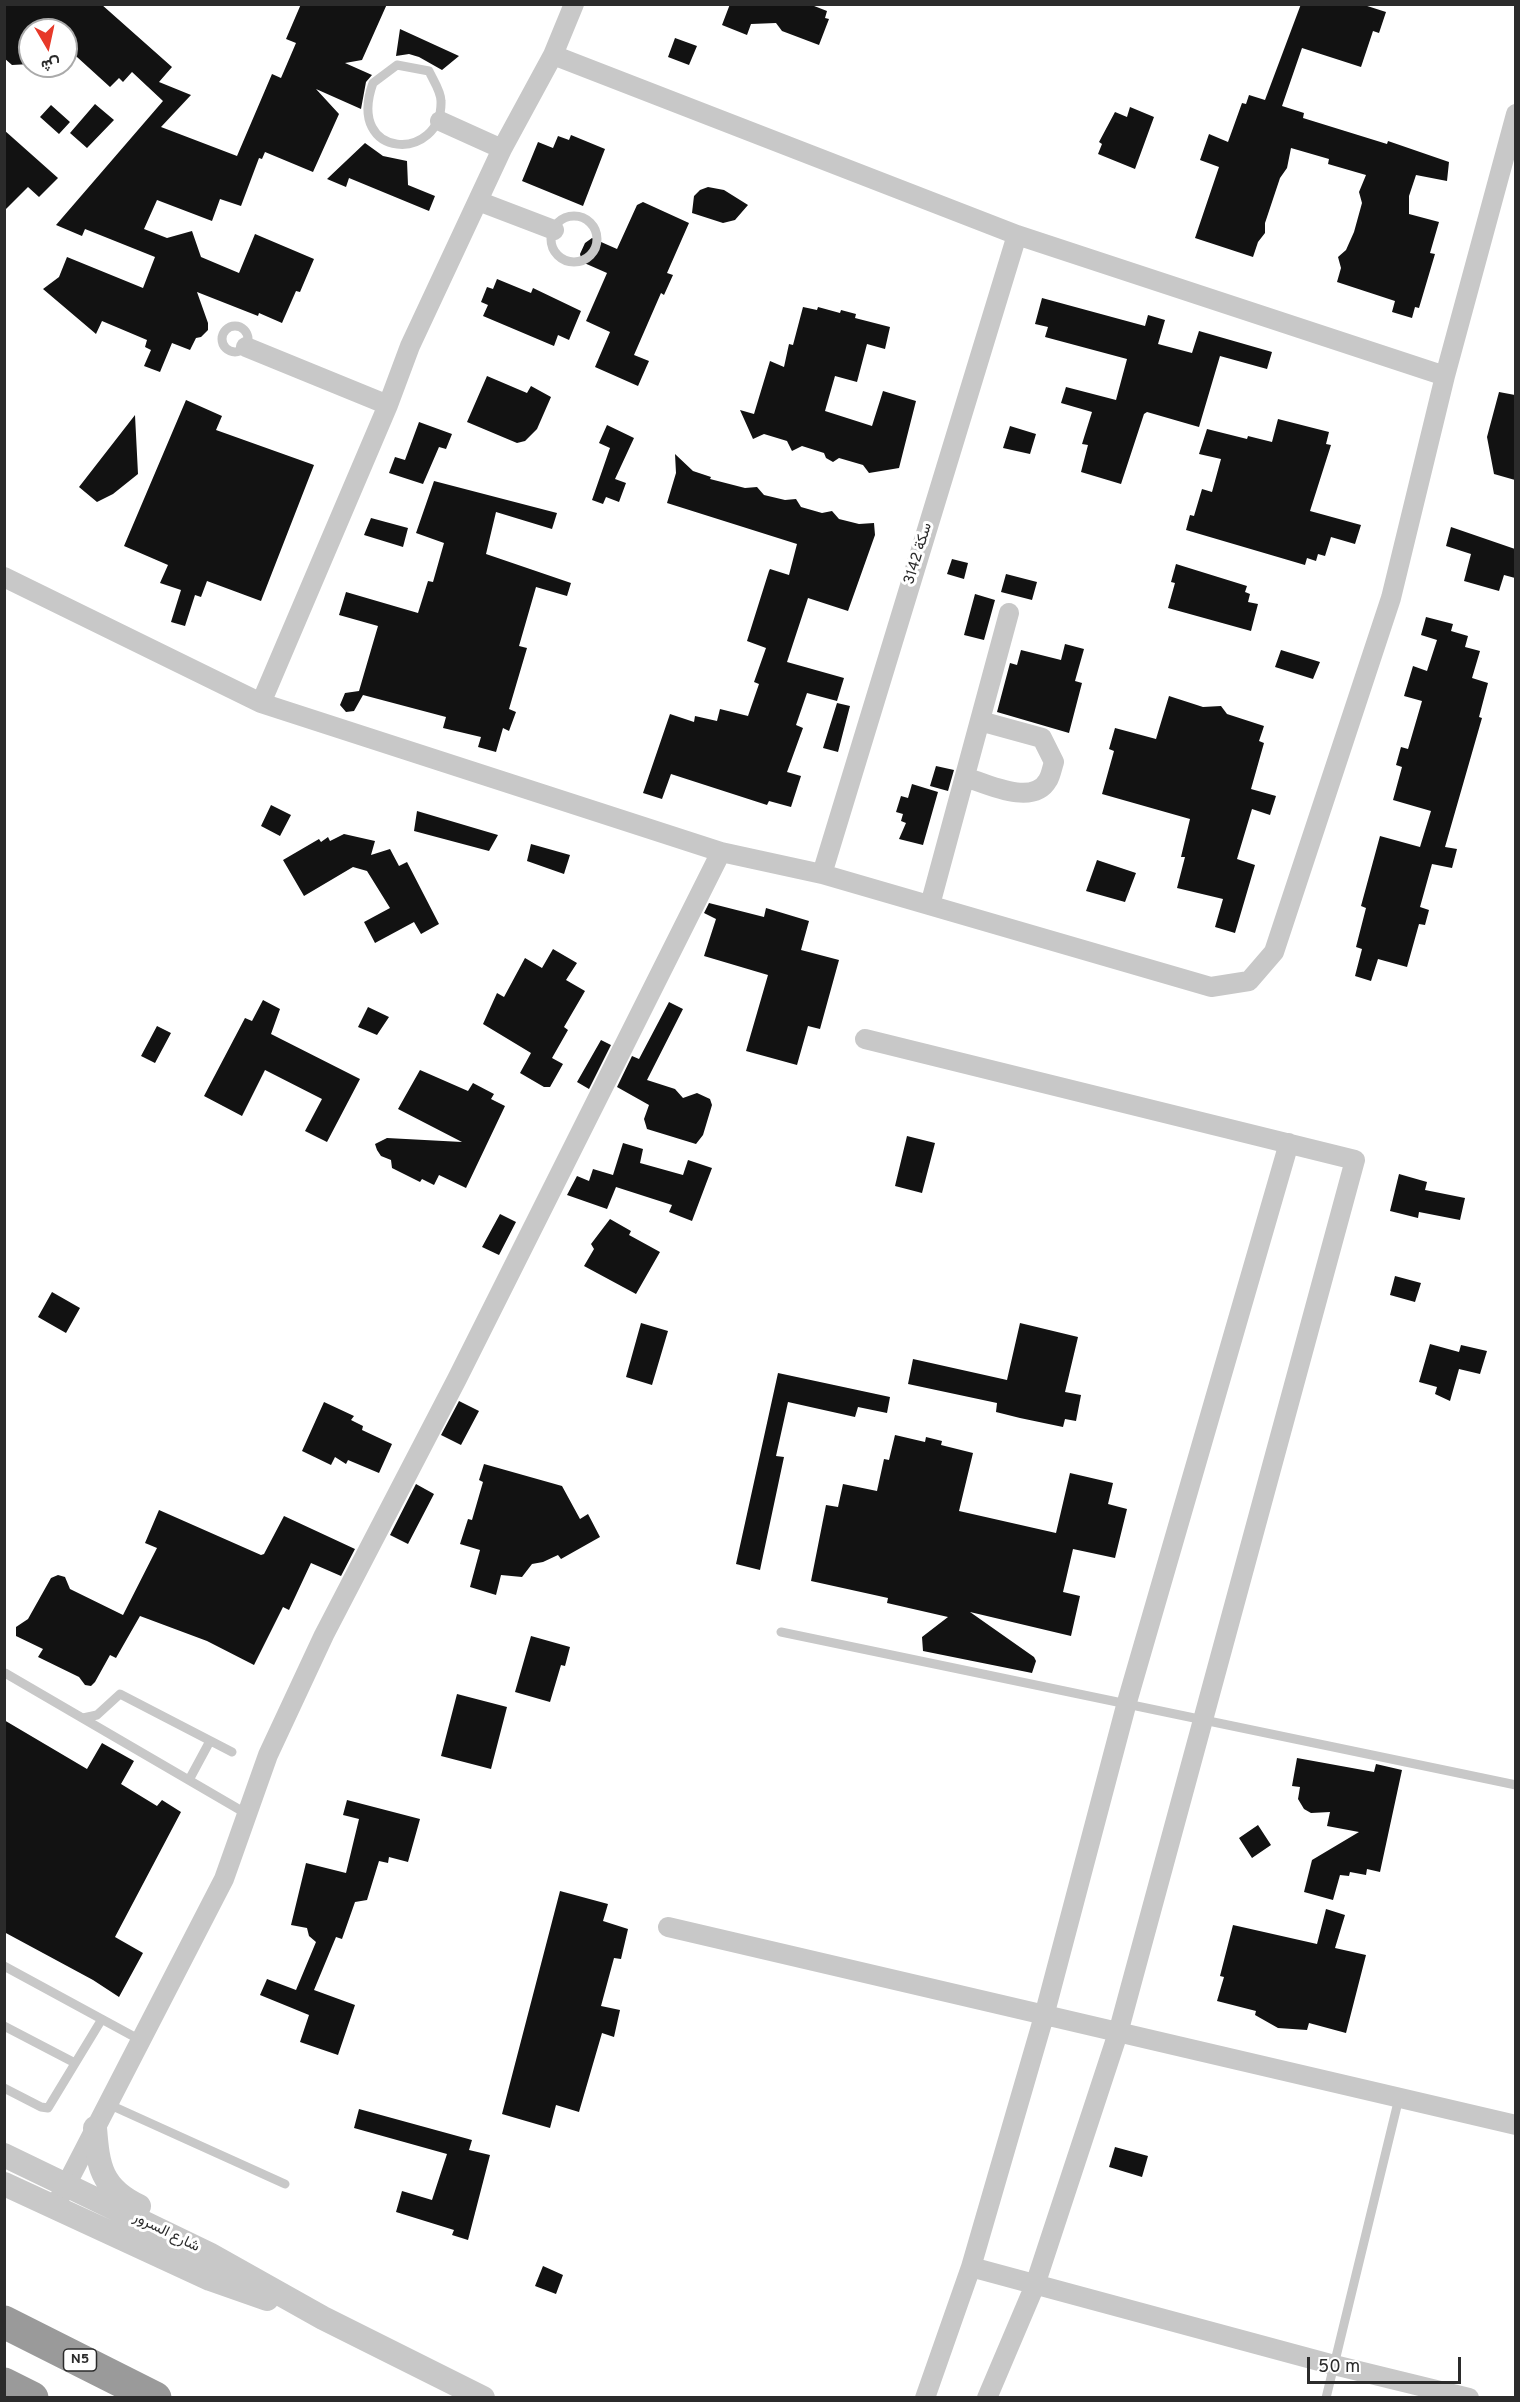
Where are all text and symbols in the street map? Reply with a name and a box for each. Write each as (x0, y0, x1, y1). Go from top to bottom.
north arrow (18, 18, 78, 78)
text: ش (39, 52, 62, 75)
street label: سكة 3142 (901, 521, 937, 587)
street label: شارع السرور (130, 2209, 202, 2257)
scale bar (1310, 2345, 1464, 2383)
road number: N5 (64, 2349, 97, 2371)
text: 50 m (1318, 2356, 1360, 2379)

